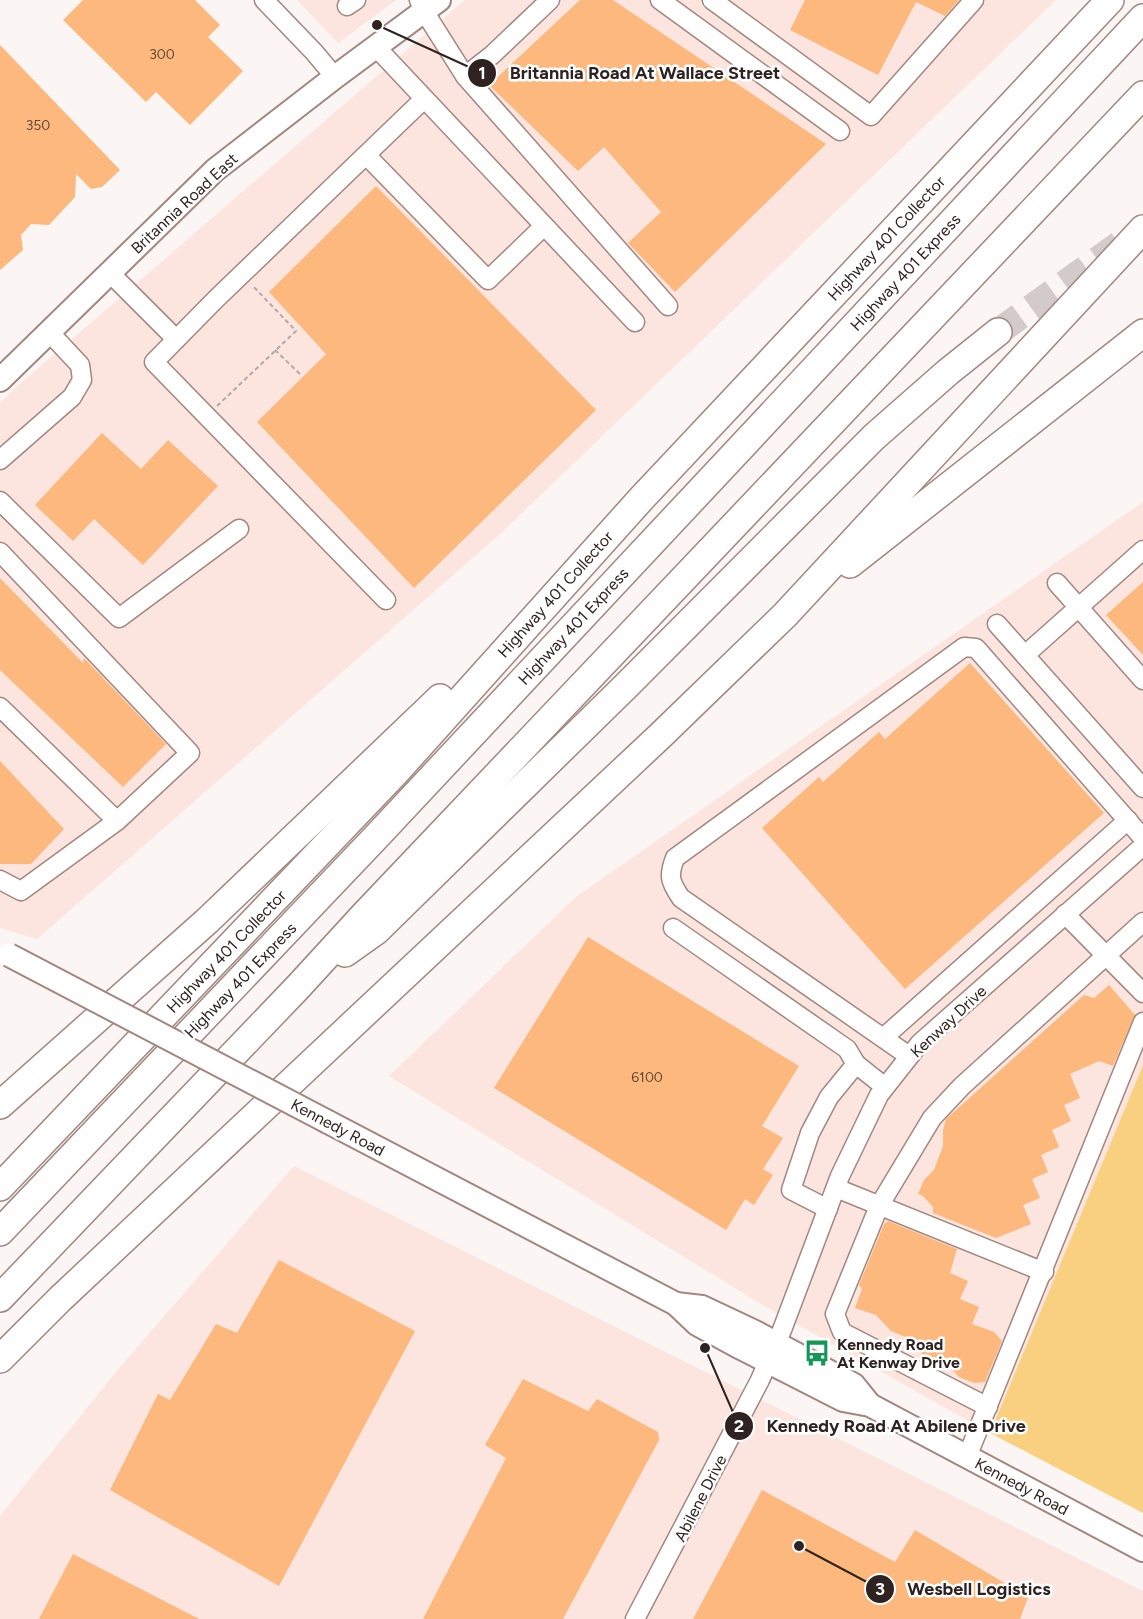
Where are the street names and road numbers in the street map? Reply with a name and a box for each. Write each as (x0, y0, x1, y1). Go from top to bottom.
street label: Britannia Road East (127, 149, 242, 258)
street label: Highway 401 Collector (824, 172, 949, 305)
street label: Highway 401 Express (846, 210, 964, 335)
street label: Highway 401 Collector (494, 527, 617, 661)
street label: Highway 401 Express (514, 564, 632, 689)
street label: Highway 401 Collector (163, 886, 290, 1017)
street label: Highway 401 Express (180, 919, 300, 1042)
street label: Kenway Drive (906, 981, 990, 1061)
street label: Kennedy Road (288, 1095, 388, 1160)
street label: Abilene Drive (670, 1451, 731, 1545)
street label: Kennedy Road (972, 1454, 1072, 1519)

